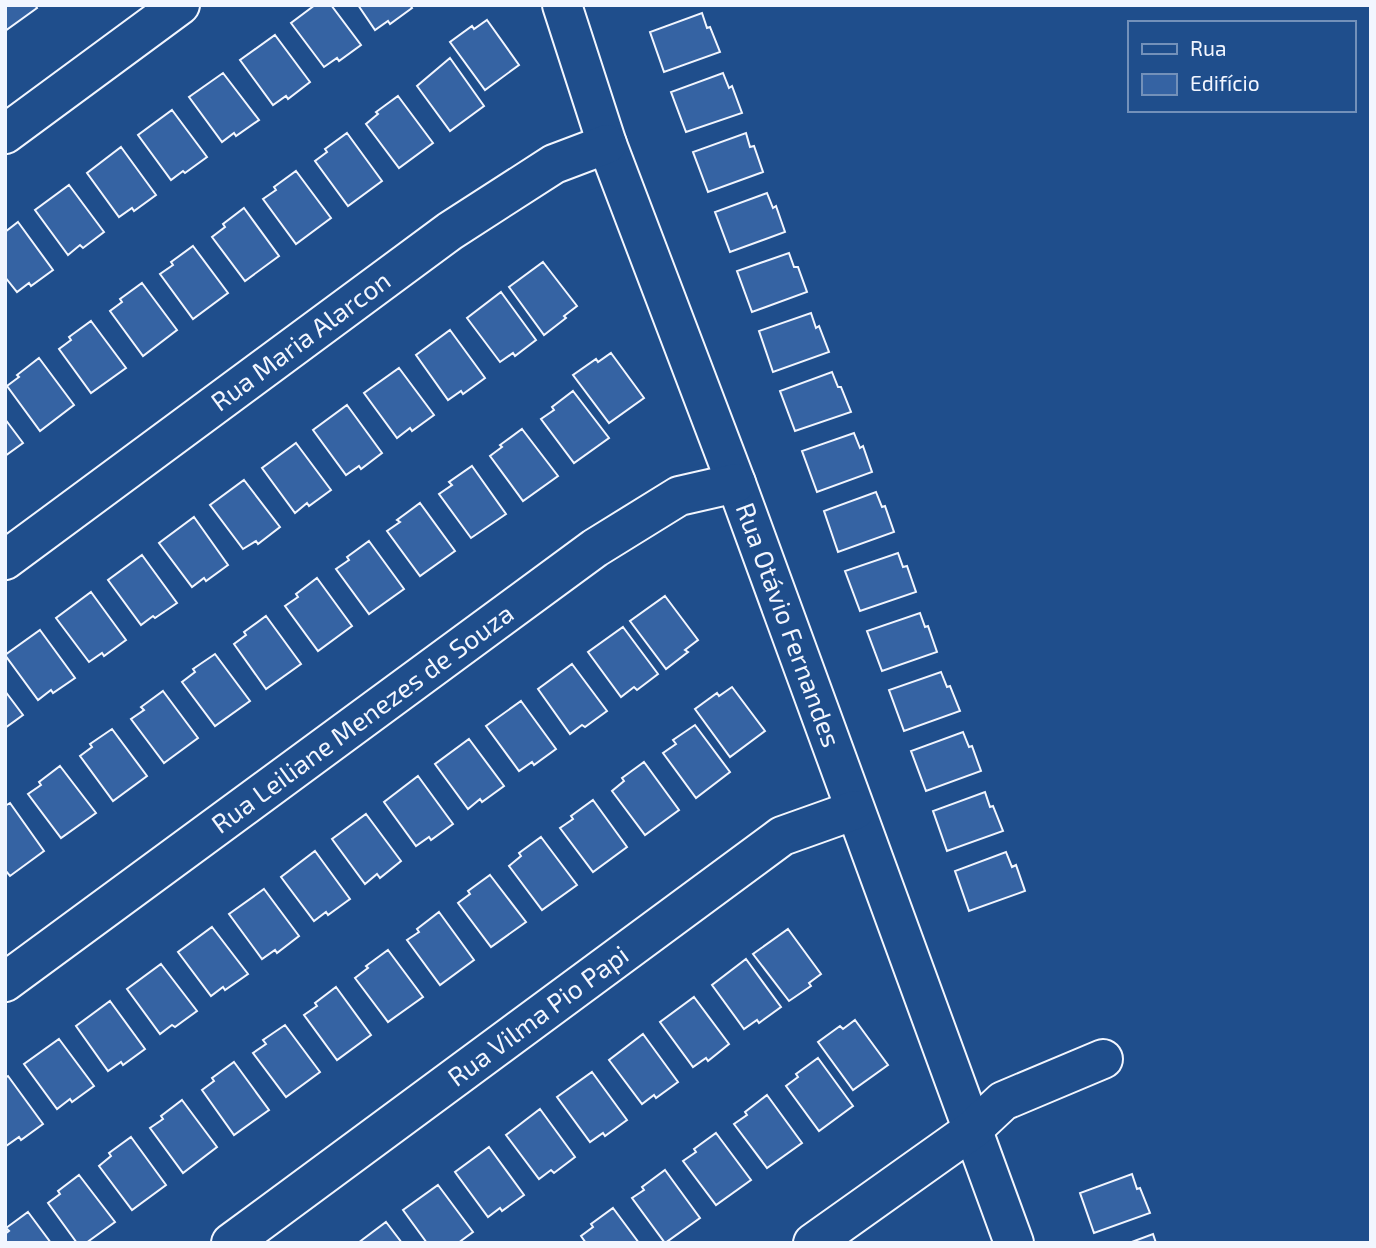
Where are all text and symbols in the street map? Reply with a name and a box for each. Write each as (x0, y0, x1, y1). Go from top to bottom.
legend (1128, 21, 1355, 112)
text: Rua (1190, 35, 1226, 60)
text: Edifício (1190, 70, 1260, 95)
street label: Rua Maria Alarcon (204, 264, 396, 416)
street label: Rua Otávio Fernandes (730, 498, 848, 751)
street label: Rua Leiliane Menezes de Souza (205, 597, 519, 839)
street label: Rua Vilma Pio Papi (441, 938, 634, 1092)

